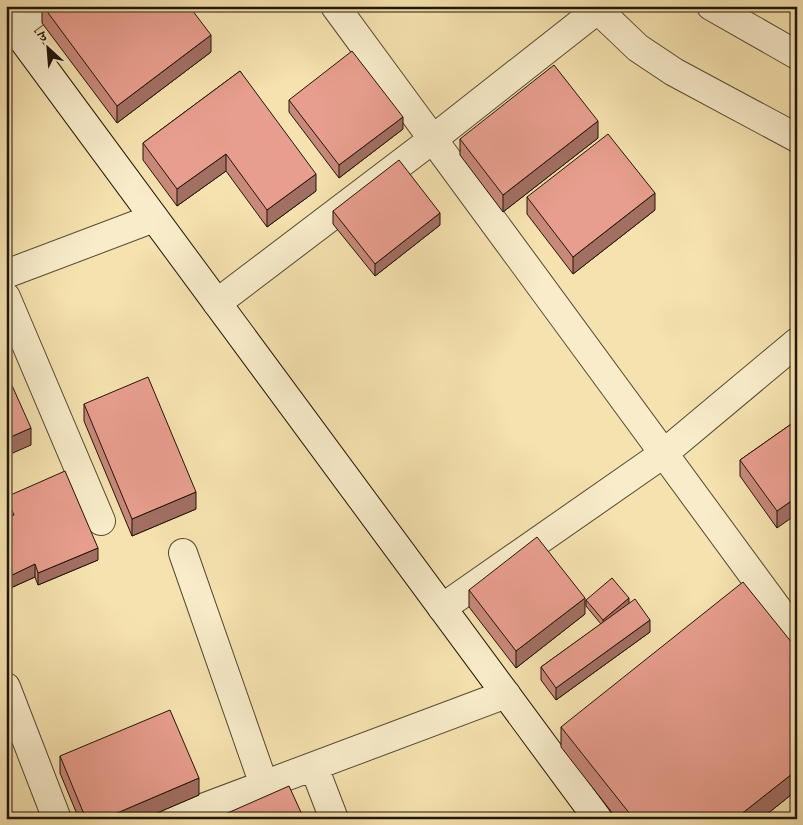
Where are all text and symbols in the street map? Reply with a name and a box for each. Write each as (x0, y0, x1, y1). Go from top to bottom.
north arrow (22, 22, 72, 72)
text: उ (35, 27, 51, 47)

